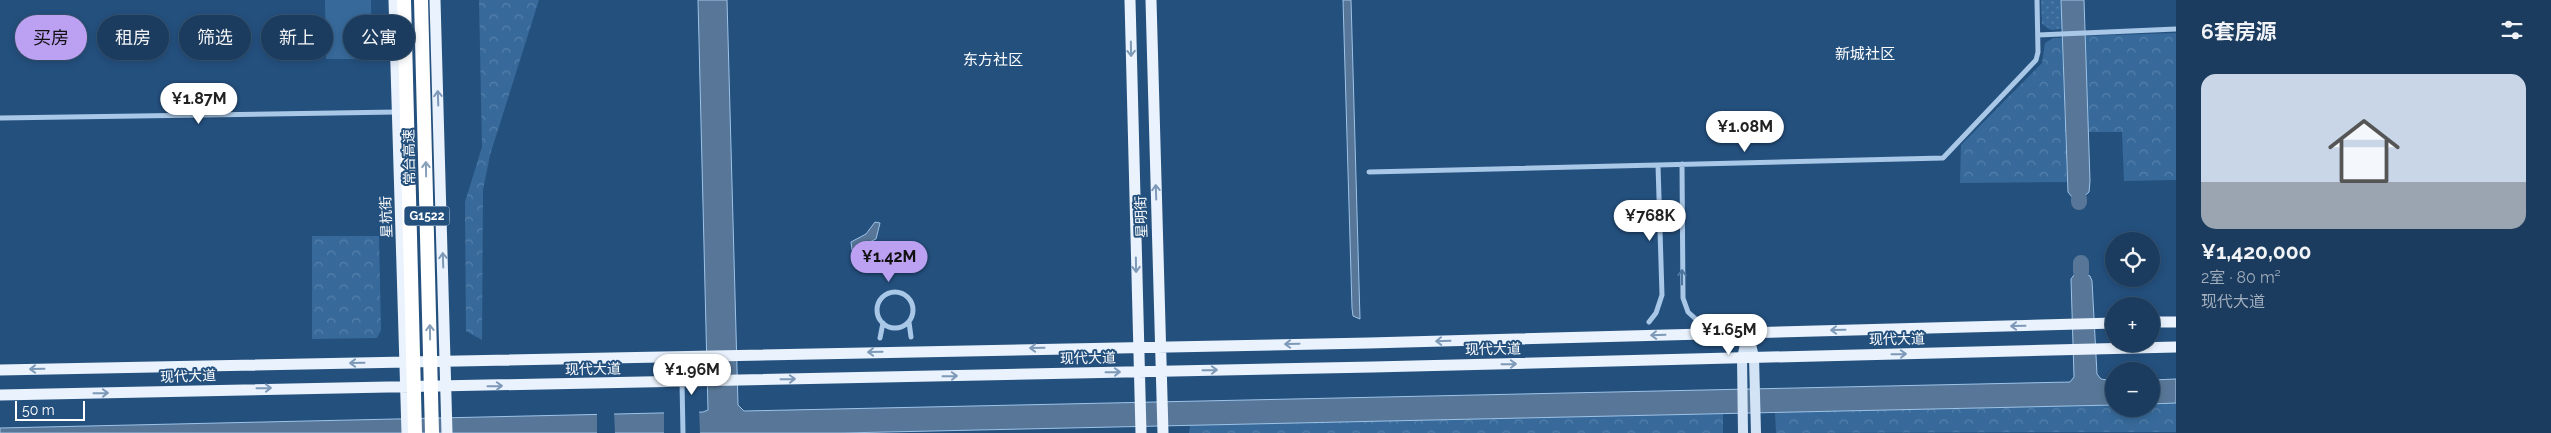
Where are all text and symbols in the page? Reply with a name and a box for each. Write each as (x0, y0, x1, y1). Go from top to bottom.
chip: 买房 (15, 15, 87, 60)
chip: 租房 (97, 15, 169, 60)
chip: 筛选 (179, 15, 251, 60)
chip: 新上 (261, 15, 333, 60)
chip: 公寓 (343, 15, 415, 60)
icon: filters (2498, 16, 2526, 44)
text: 6套房源 (2201, 19, 2277, 44)
one-way arrow (1126, 40, 1136, 56)
district label: 新城社区 (1835, 45, 1895, 63)
district label: 东方社区 (963, 51, 1023, 69)
pin: ¥1.87M (158, 82, 240, 125)
text: ¥1.87M (171, 89, 227, 108)
one-way arrow (433, 90, 443, 106)
icon: home (2319, 106, 2409, 196)
pin: ¥1.08M (1704, 110, 1786, 153)
text: ¥1.08M (1717, 117, 1773, 136)
street label: 常台高速 (401, 129, 417, 185)
one-way arrow (421, 162, 430, 178)
one-way arrow (1151, 184, 1161, 200)
street label: 星杭街 (377, 196, 395, 238)
street label: 星明街 (1132, 196, 1150, 238)
pin: ¥768K (1615, 200, 1685, 242)
text: ¥768K (1625, 206, 1675, 225)
road number: G1522 (404, 207, 450, 226)
map controls (2105, 232, 2160, 417)
button: locate (2105, 232, 2160, 287)
text: ¥1,420,000 (2201, 239, 2311, 264)
pin: ¥1.42M (848, 240, 930, 283)
text: ¥1.42M (862, 247, 916, 266)
one-way arrow (438, 252, 448, 268)
one-way arrow (1131, 256, 1141, 273)
text: 2室 · 80 m² (2201, 268, 2281, 287)
one-way arrow (1677, 269, 1687, 286)
text: 现代大道 (2201, 292, 2265, 311)
button: + (2105, 297, 2160, 352)
pin: ¥1.65M (1688, 314, 1770, 356)
text: ¥1.65M (1701, 320, 1757, 339)
one-way arrow (2010, 321, 2026, 331)
one-way arrow (425, 324, 434, 340)
one-way arrow (1830, 325, 1846, 335)
one-way arrow (1650, 330, 1666, 339)
street label: 现代大道 (1869, 331, 1925, 347)
one-way arrow (1435, 336, 1451, 346)
one-way arrow (1284, 339, 1300, 349)
street label: 现代大道 (1465, 341, 1521, 357)
one-way arrow (1029, 344, 1045, 353)
one-way arrow (867, 347, 883, 357)
one-way arrow (1890, 349, 1906, 359)
street label: 现代大道 (1060, 350, 1116, 366)
pin: ¥1.96M (651, 354, 733, 396)
one-way arrow (349, 358, 365, 368)
one-way arrow (1501, 359, 1517, 368)
text: ¥1.96M (664, 360, 720, 379)
street label: 现代大道 (565, 361, 621, 377)
button: − (2105, 362, 2160, 417)
one-way arrow (29, 364, 45, 374)
one-way arrow (1201, 365, 1217, 375)
street label: 现代大道 (160, 367, 216, 385)
one-way arrow (1104, 367, 1120, 377)
one-way arrow (942, 371, 958, 380)
one-way arrow (780, 375, 796, 384)
one-way arrow (487, 381, 503, 390)
one-way arrow (255, 384, 271, 393)
one-way arrow (93, 389, 109, 398)
scale bar (15, 398, 85, 421)
text: 50 m (22, 402, 55, 418)

